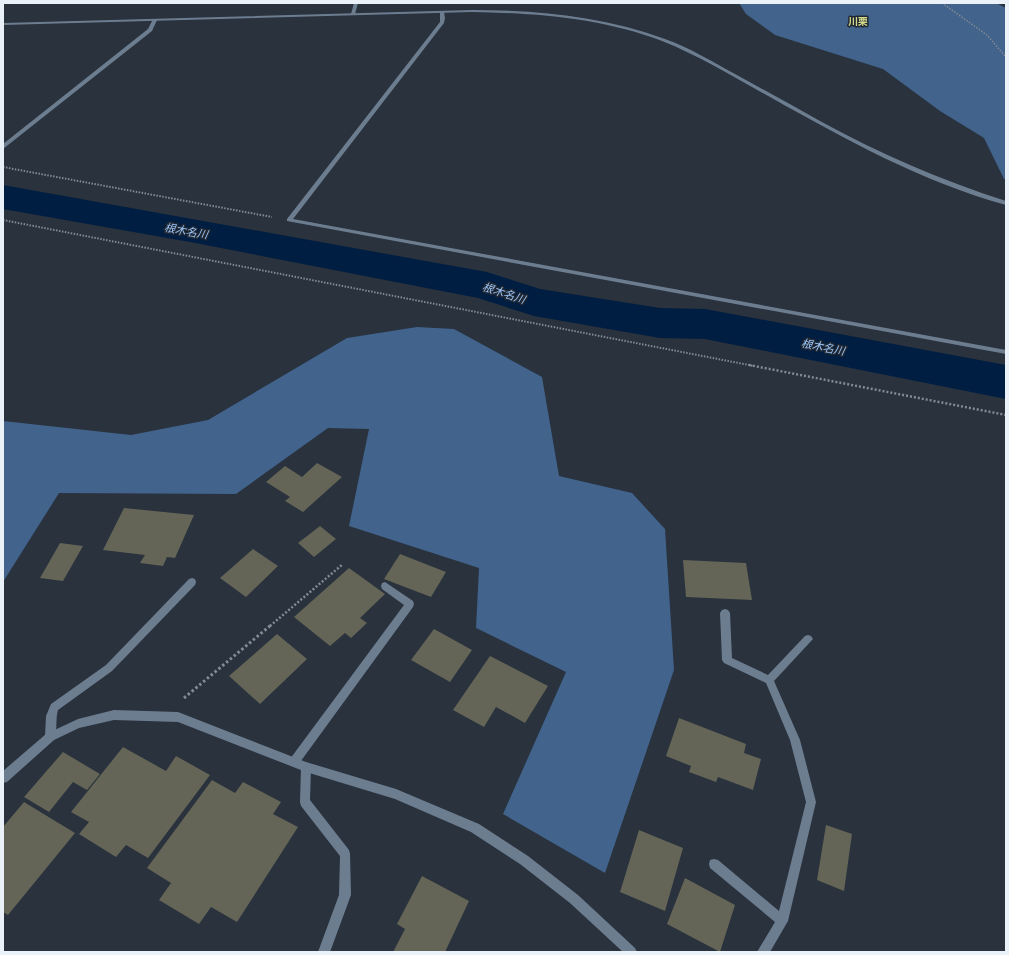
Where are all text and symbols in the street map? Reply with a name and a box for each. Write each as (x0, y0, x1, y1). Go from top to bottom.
district label: 川栗 (848, 15, 868, 28)
water label: 根木名川 (163, 220, 210, 243)
water label: 根木名川 (481, 280, 528, 308)
water label: 根木名川 (800, 336, 847, 359)

